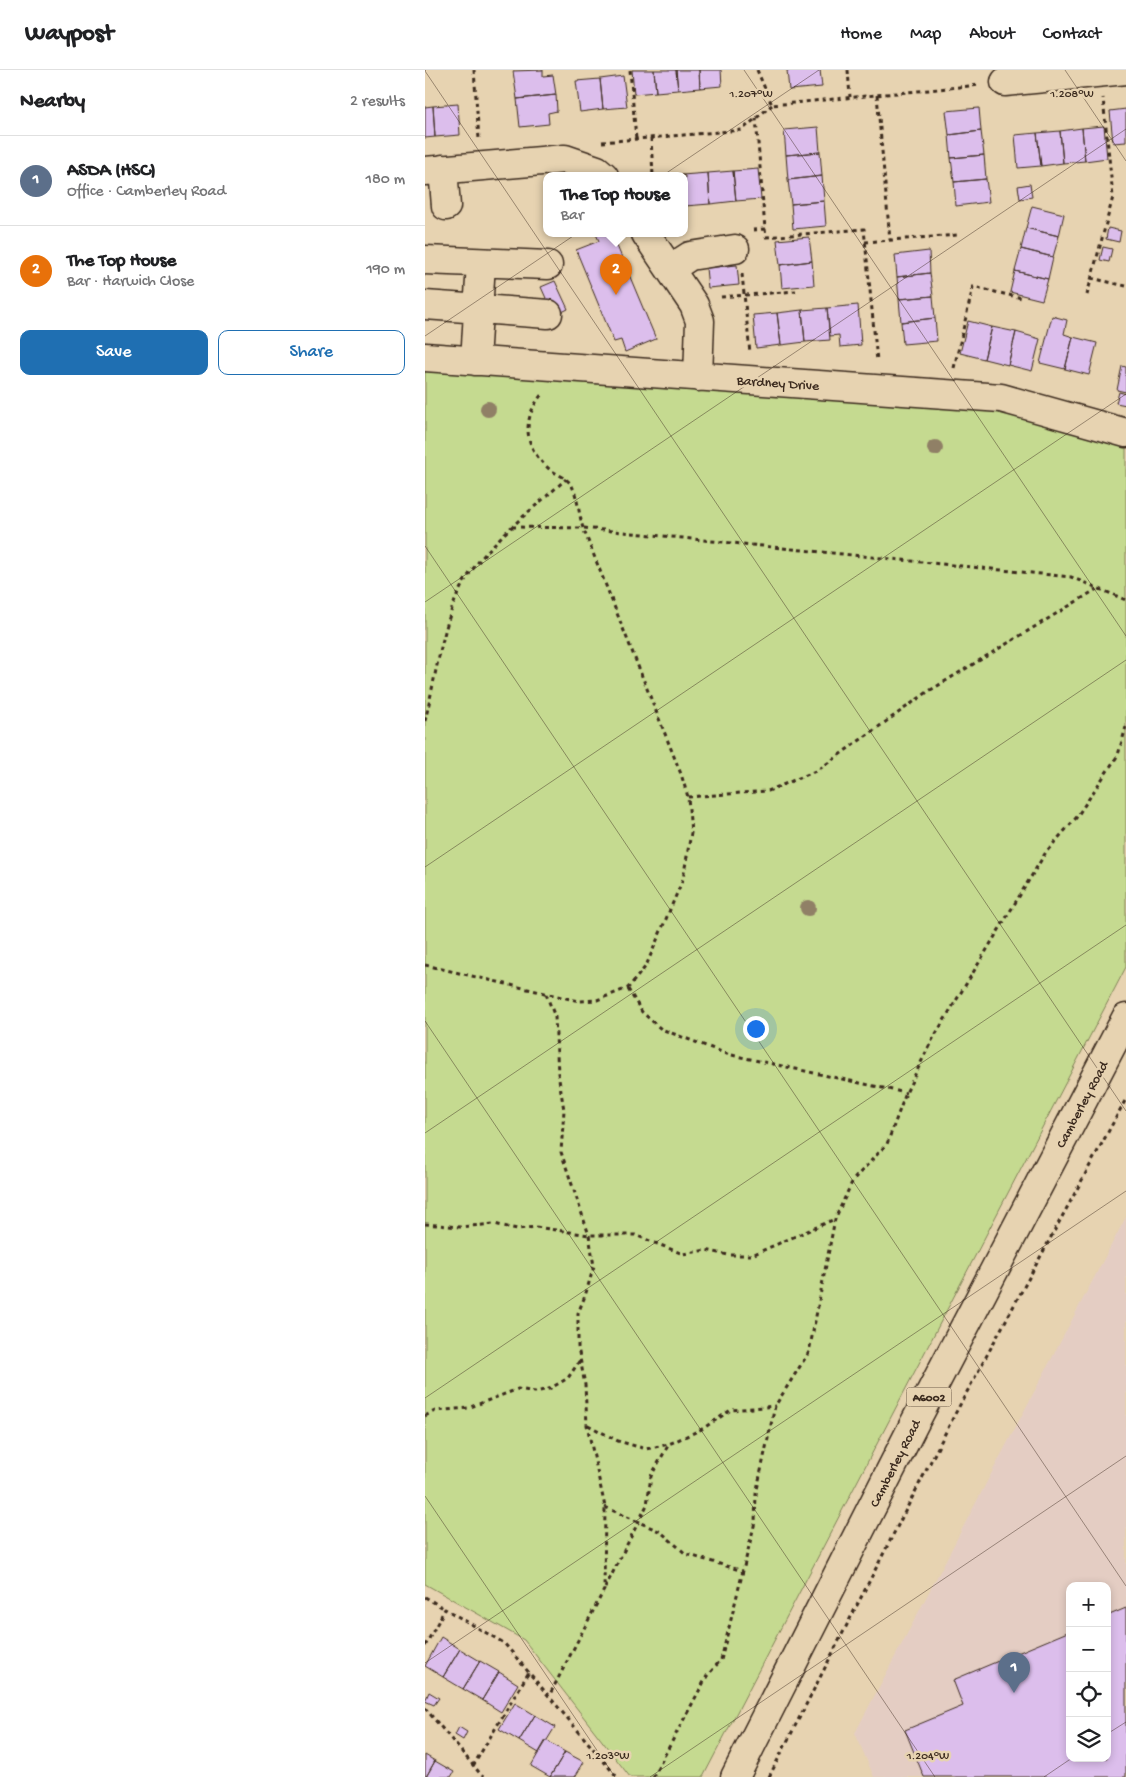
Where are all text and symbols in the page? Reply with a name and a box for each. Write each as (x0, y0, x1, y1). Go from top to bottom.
text: Waypost (25, 20, 113, 49)
text: Home (840, 24, 882, 45)
text: Map (910, 24, 941, 45)
text: About (969, 24, 1015, 45)
text: Contact (1043, 24, 1101, 45)
text: 1.207°W (728, 88, 773, 102)
text: 1.208°W (1049, 88, 1094, 102)
text: Nearby (20, 90, 85, 115)
text: 2 results (350, 93, 405, 112)
text: ASDA (HSC) (67, 160, 156, 183)
text: 1 (33, 171, 39, 190)
text: 180 m (366, 171, 405, 190)
popup (543, 172, 688, 237)
text: Office · Camberley Road (67, 183, 226, 202)
text: The Top House (561, 184, 670, 207)
text: Bar (561, 207, 584, 226)
text: The Top House (67, 250, 176, 273)
pin: 2 (600, 254, 632, 295)
text: 2 (32, 261, 40, 280)
text: 190 m (366, 261, 405, 280)
text: Bar · Harwich Close (67, 273, 194, 292)
button: Save (20, 330, 208, 375)
button: Share (218, 330, 405, 375)
street label: Bardney Drive (735, 373, 820, 396)
your location (743, 1016, 769, 1042)
street label: Camberley Road (1053, 1057, 1114, 1152)
road number: A6002 (907, 1388, 951, 1406)
street label: Camberley Road (867, 1416, 926, 1511)
map controls (1066, 1582, 1111, 1762)
button: + (1066, 1582, 1111, 1627)
button: − (1066, 1627, 1111, 1672)
pin: 1 (998, 1652, 1030, 1693)
button: locate (1066, 1672, 1111, 1717)
button: layers (1066, 1717, 1111, 1762)
text: 1.203°W (585, 1750, 630, 1764)
text: 1.204°W (906, 1750, 949, 1764)

